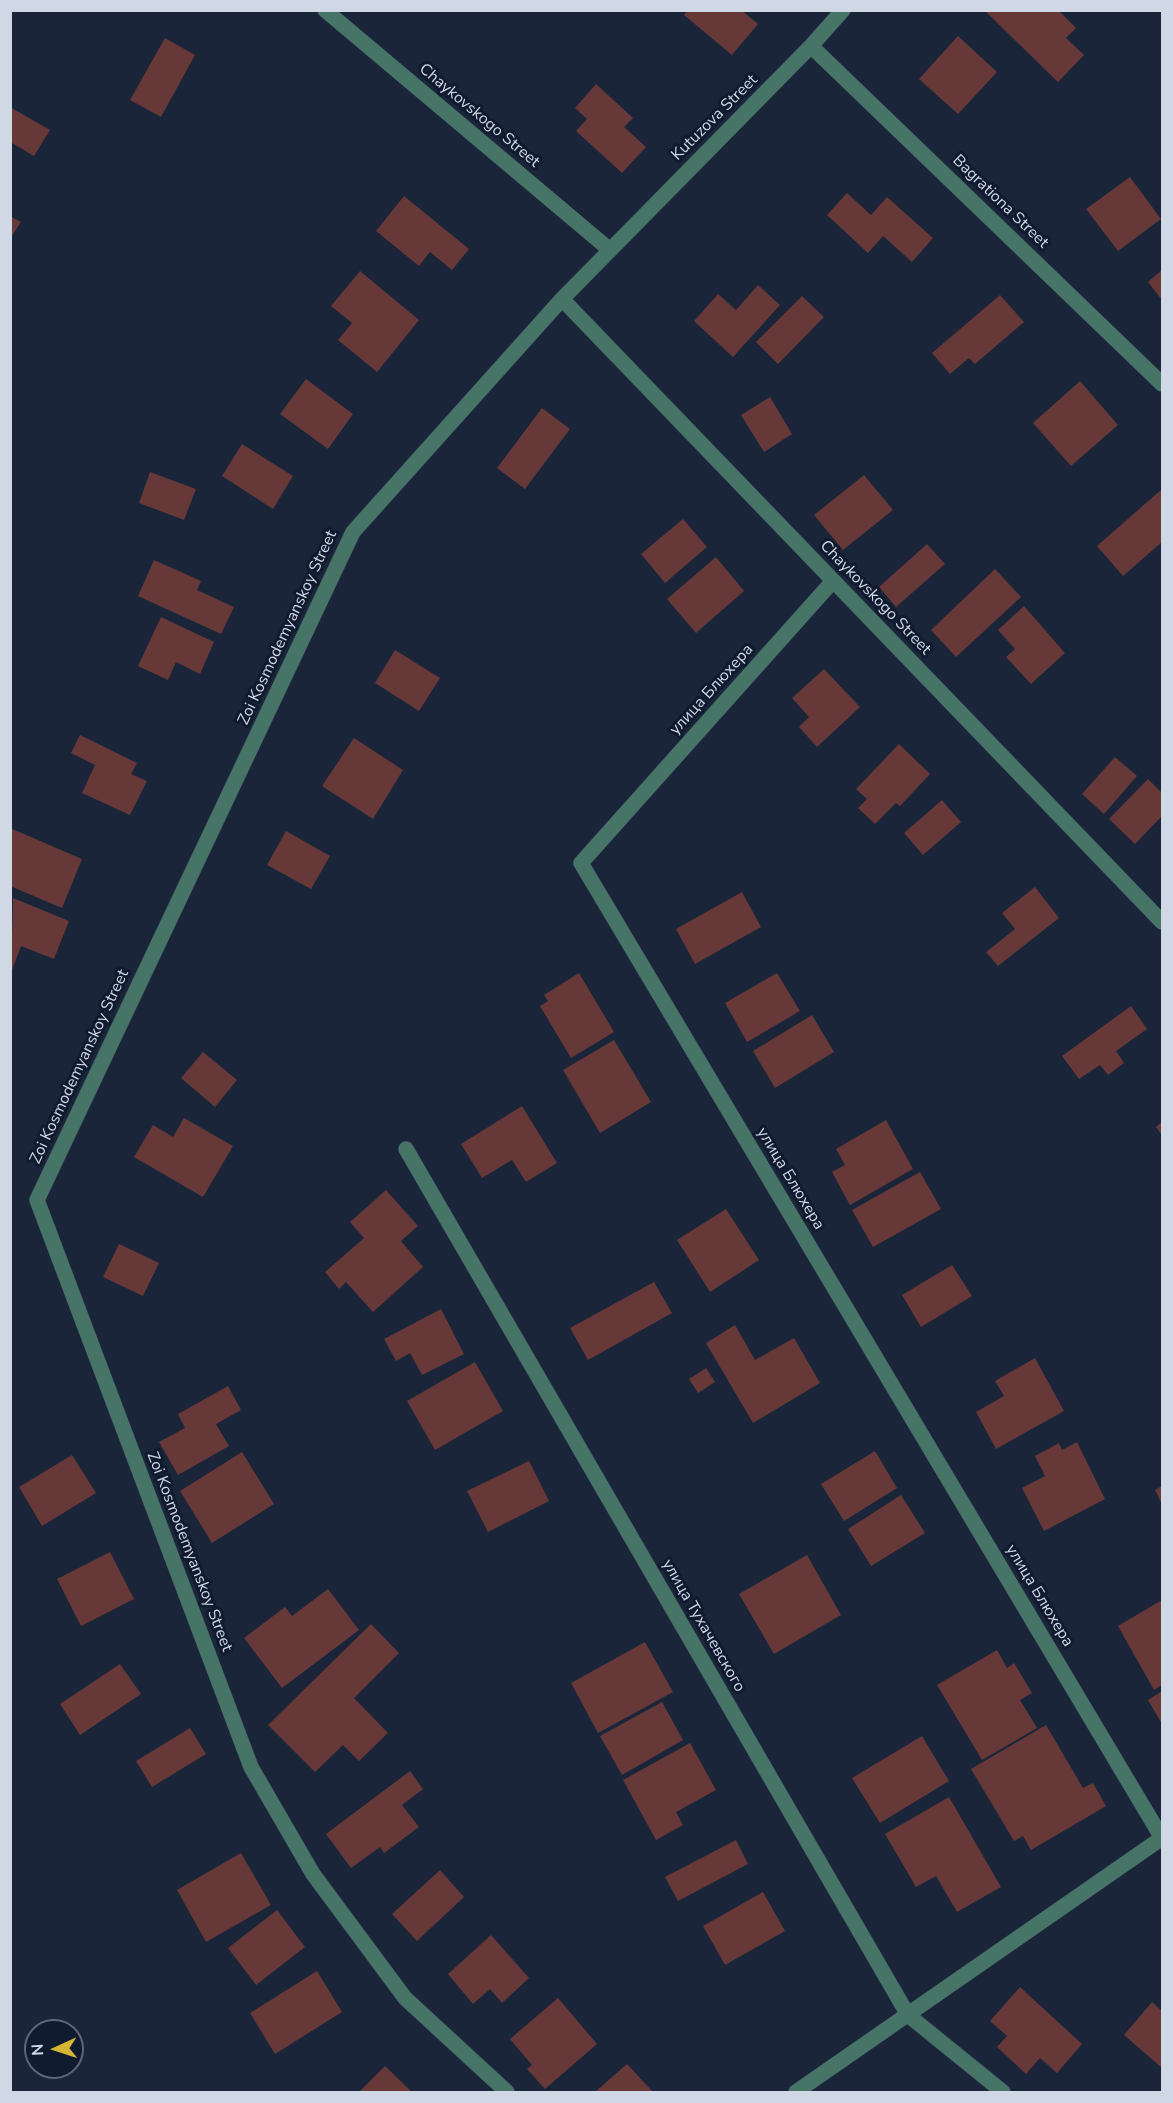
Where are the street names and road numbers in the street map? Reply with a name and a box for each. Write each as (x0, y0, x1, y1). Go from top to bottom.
street label: Chaykovskogo Street (415, 60, 543, 172)
street label: Kutuzova Street (668, 71, 762, 165)
street label: Bagrationa Street (948, 151, 1052, 253)
street label: Zoi Kosmodemyanskoy Street (234, 528, 342, 728)
street label: Chaykovskogo Street (815, 537, 935, 659)
street label: улица Блюхера (666, 641, 758, 739)
street label: Zoi Kosmodemyanskoy Street (26, 967, 134, 1167)
street label: улица Блюхера (752, 1124, 828, 1234)
street label: Zoi Kosmodemyanskoy Street (142, 1449, 236, 1655)
street label: улица Блюхера (1001, 1541, 1077, 1651)
street label: улица Тухачевского (657, 1556, 749, 1696)

